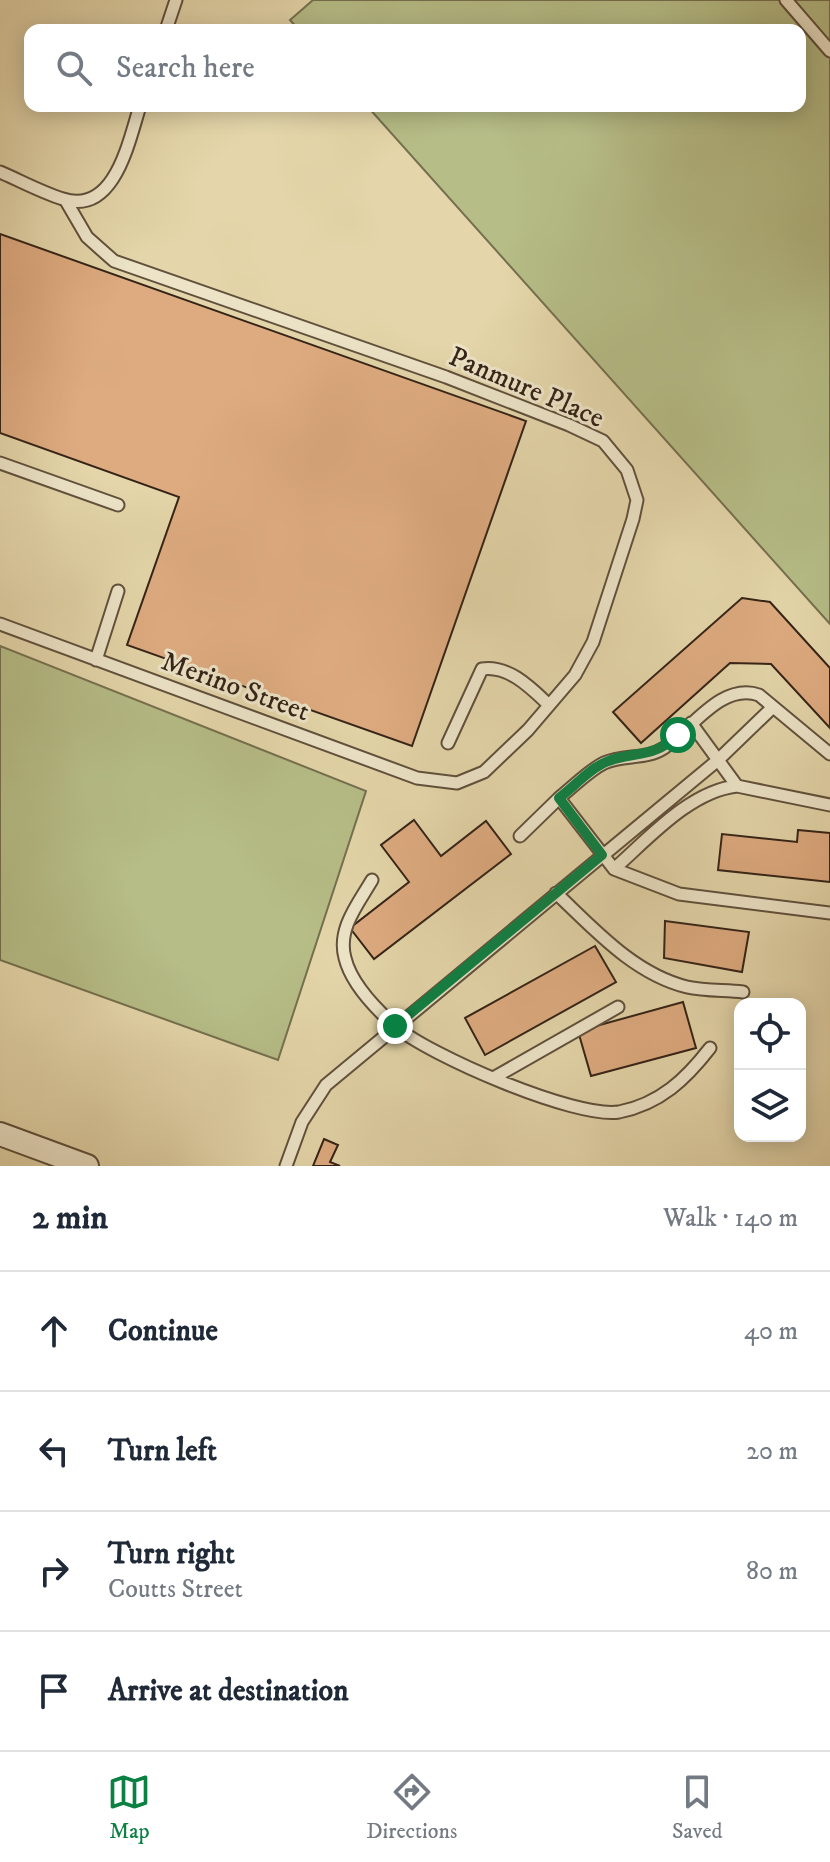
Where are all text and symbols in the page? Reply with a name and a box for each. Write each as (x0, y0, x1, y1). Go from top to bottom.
search box (24, 24, 806, 112)
icon: search (52, 46, 96, 90)
text: Search here (116, 50, 255, 87)
street label: Panmure Place (443, 339, 609, 436)
street label: Merino Street (157, 643, 314, 729)
route start (660, 717, 696, 753)
map controls (734, 998, 806, 1142)
button: locate (734, 998, 806, 1070)
route end (377, 1008, 413, 1044)
button: layers (734, 1070, 806, 1142)
text: 2 min (32, 1197, 108, 1239)
text: Walk · 140 m (663, 1202, 798, 1235)
icon: ahead (32, 1309, 76, 1353)
text: Continue (108, 1313, 218, 1350)
text: 40 m (744, 1315, 798, 1348)
icon: left (32, 1429, 76, 1473)
text: Turn left (108, 1433, 217, 1470)
text: 20 m (746, 1435, 798, 1468)
text: Turn right (108, 1536, 235, 1573)
icon: right (32, 1549, 76, 1593)
text: 80 m (746, 1555, 798, 1588)
text: Coutts Street (108, 1573, 243, 1606)
icon: arrive (32, 1669, 76, 1713)
text: Arrive at destination (108, 1673, 349, 1710)
tab: Map (107, 1770, 151, 1845)
tab: Directions (366, 1770, 457, 1845)
tab: Saved (672, 1770, 723, 1845)

